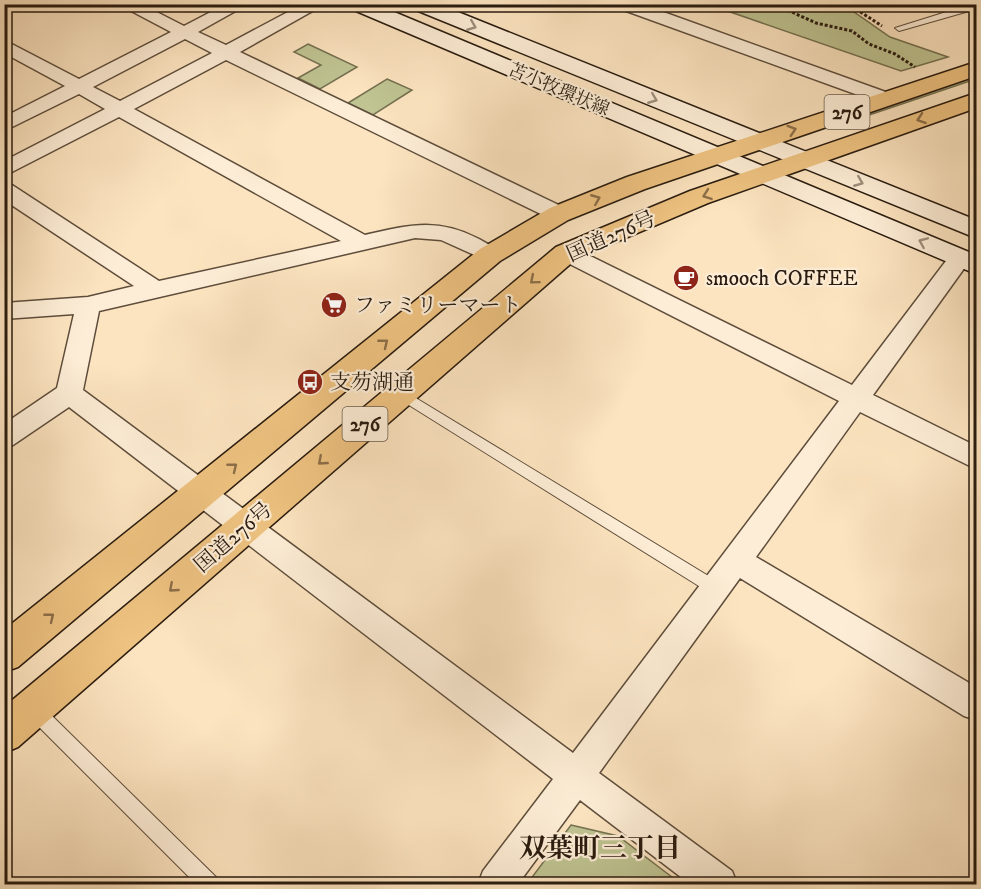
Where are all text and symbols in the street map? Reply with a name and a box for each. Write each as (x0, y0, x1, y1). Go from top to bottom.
one-way arrow (466, 19, 477, 31)
street label: 苫小牧環状線 (505, 59, 613, 121)
one-way arrow (647, 92, 658, 104)
road number: 276 (824, 95, 870, 129)
one-way arrow (916, 112, 927, 125)
one-way arrow (787, 125, 797, 138)
one-way arrow (852, 175, 863, 187)
one-way arrow (702, 187, 713, 200)
one-way arrow (590, 194, 601, 206)
street label: 国道276号 (563, 206, 660, 268)
one-way arrow (918, 237, 929, 249)
cafe icon: smooch COFFEE (671, 263, 701, 293)
place label: smooch COFFEE (706, 266, 858, 292)
one-way arrow (530, 273, 541, 284)
supermarket icon: ファミリーマート (319, 290, 349, 320)
place label: ファミリーマート (354, 293, 522, 319)
one-way arrow (377, 339, 388, 350)
bus stop icon: 支芴湖通 (295, 367, 325, 397)
place label: 支芴湖通 (330, 370, 414, 396)
road number: 276 (342, 407, 388, 441)
one-way arrow (318, 454, 329, 465)
one-way arrow (226, 463, 237, 474)
street label: 国道276号 (189, 497, 278, 579)
one-way arrow (169, 581, 180, 592)
one-way arrow (43, 613, 54, 624)
district label: 双葉町三丁目 (519, 832, 681, 866)

